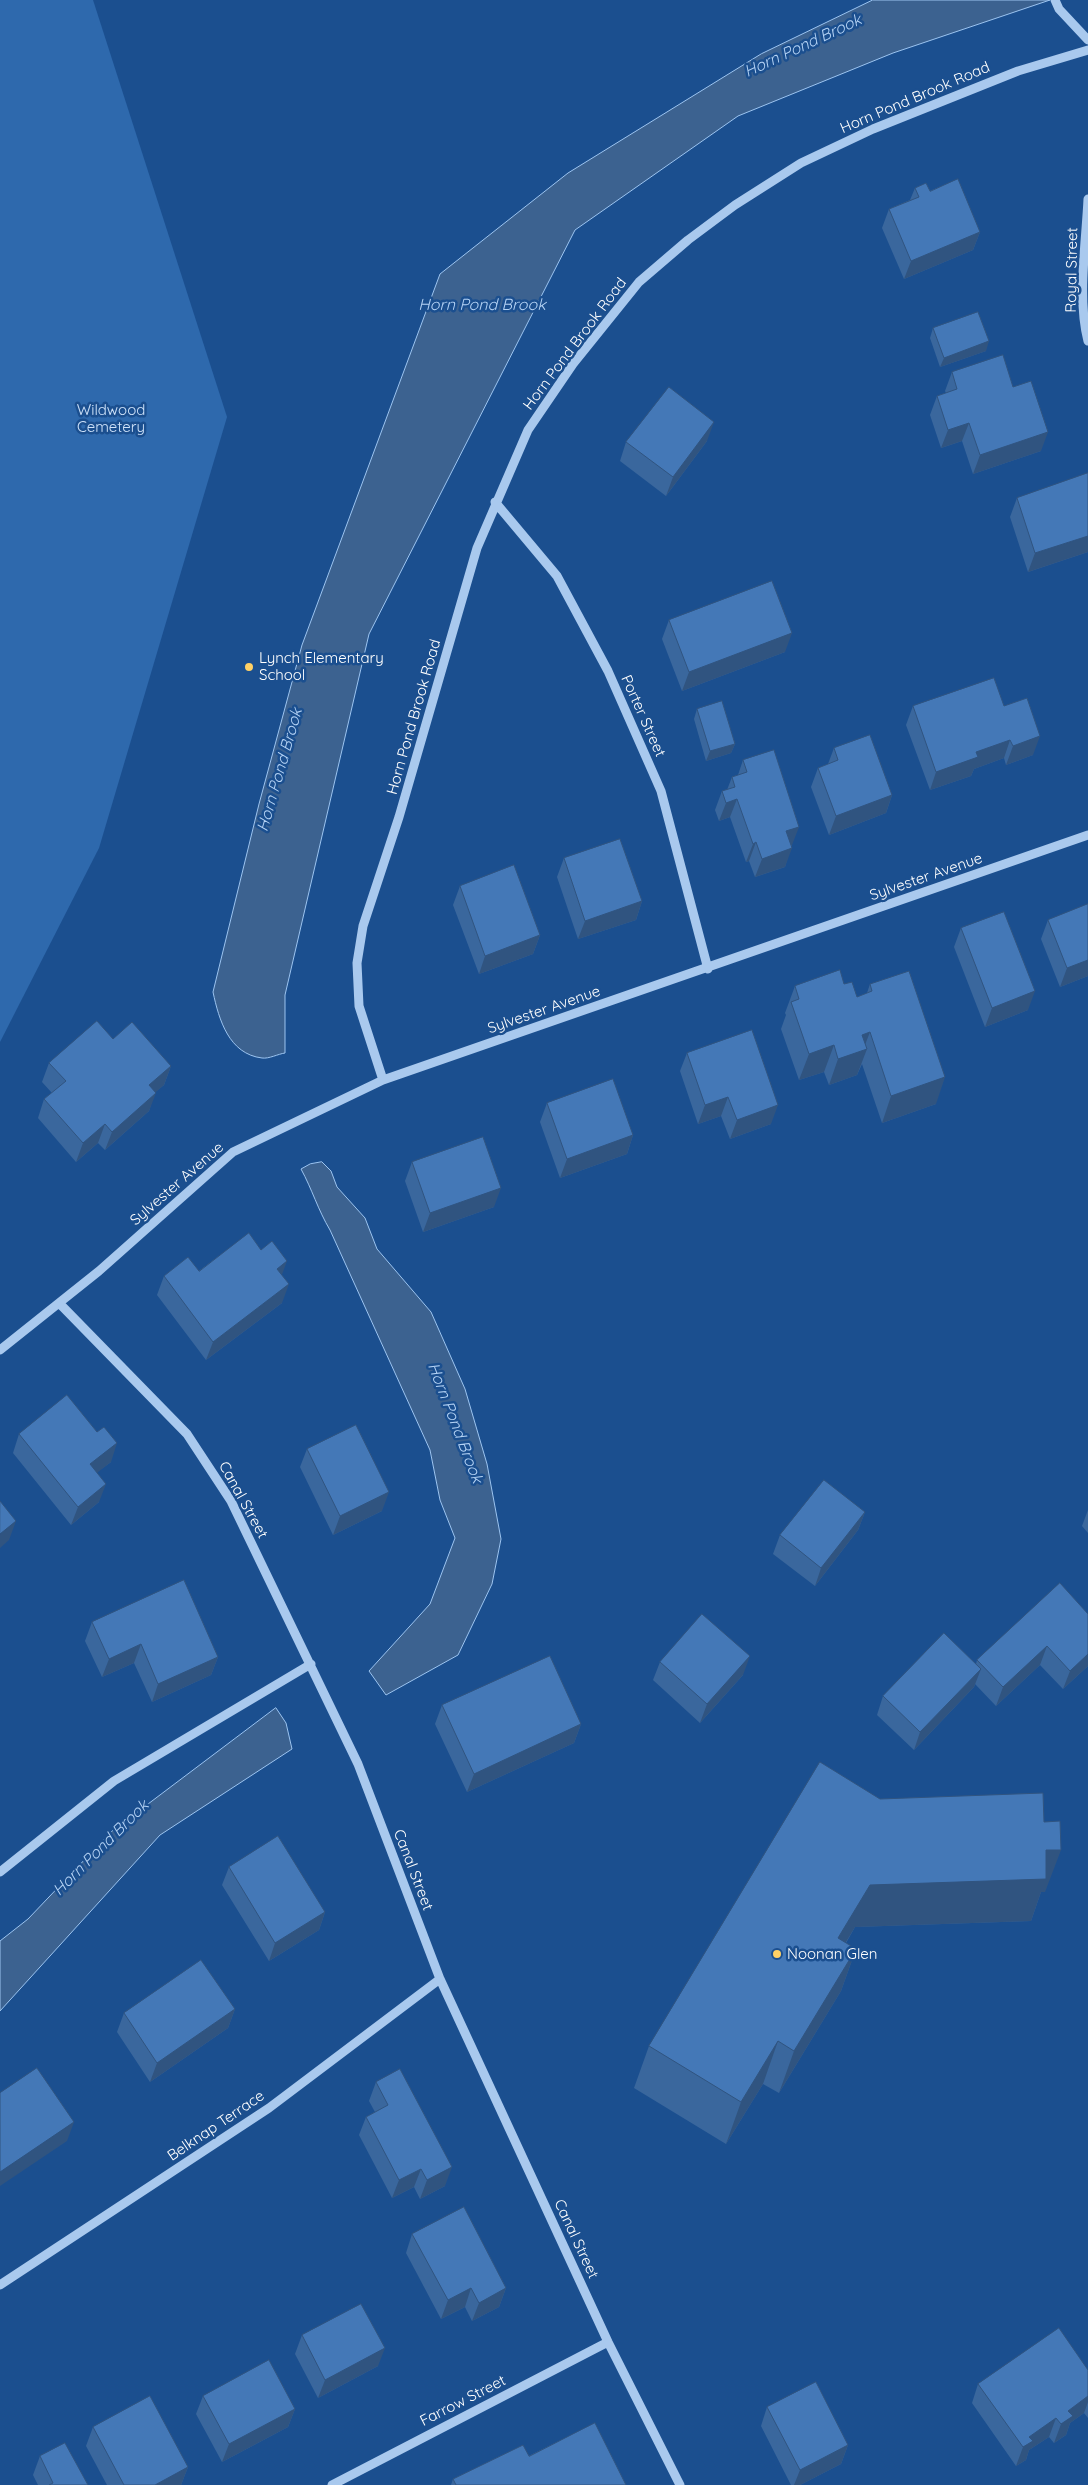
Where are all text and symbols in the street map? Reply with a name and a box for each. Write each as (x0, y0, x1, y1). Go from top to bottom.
water label: Horn Pond Brook (741, 10, 865, 82)
street label: Horn Pond Brook Road (837, 58, 993, 138)
street label: Royal Street (1062, 227, 1082, 313)
street label: Horn Pond Brook Road (519, 274, 631, 414)
water label: Horn Pond Brook (418, 295, 546, 315)
park label: Wildwood Cemetery (77, 401, 145, 436)
street label: Horn Pond Brook Road (383, 637, 445, 797)
place label: Lynch Elementary School (259, 649, 384, 684)
marker: Lynch Elementary School (243, 661, 255, 673)
street label: Porter Street (617, 672, 669, 760)
water label: Horn Pond Brook (253, 706, 307, 834)
street label: Sylvester Avenue (867, 849, 985, 905)
street label: Sylvester Avenue (485, 982, 603, 1038)
street label: Sylvester Avenue (127, 1138, 227, 1230)
water label: Horn Pond Brook (423, 1360, 487, 1486)
street label: Canal Street (214, 1458, 272, 1542)
water label: Horn Pond Brook (49, 1796, 153, 1900)
street label: Canal Street (389, 1827, 437, 1913)
place label: Noonan Glen (787, 1945, 877, 1963)
marker: Noonan Glen (771, 1948, 783, 1960)
street label: Belknap Terrace (164, 2087, 268, 2165)
street label: Canal Street (550, 2197, 602, 2281)
street label: Farrow Street (417, 2372, 509, 2430)

